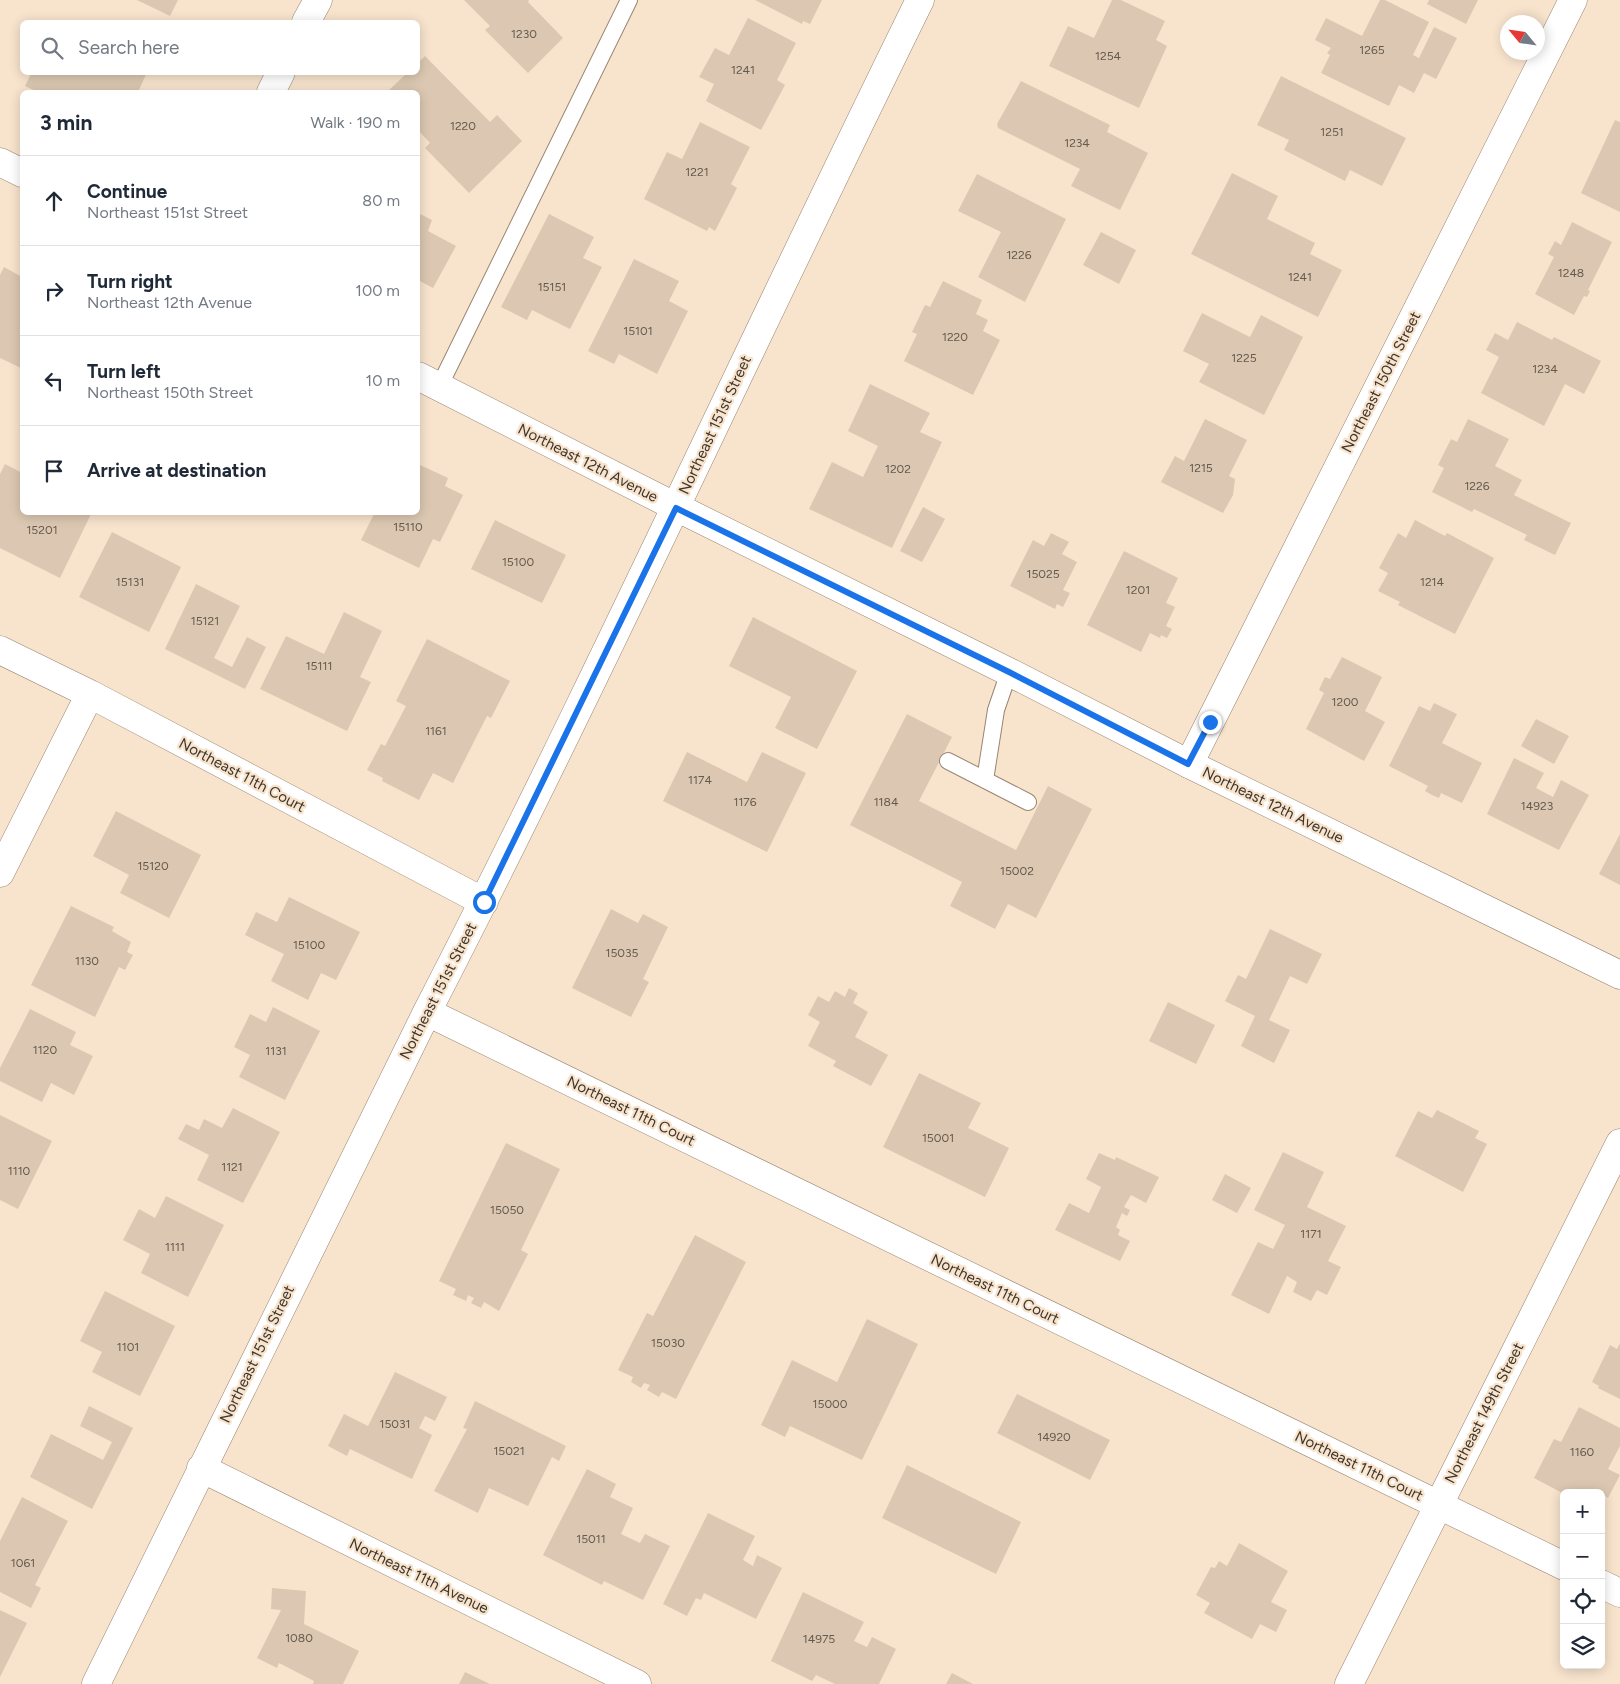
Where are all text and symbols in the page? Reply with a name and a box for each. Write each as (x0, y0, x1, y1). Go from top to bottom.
north arrow (1500, 15, 1545, 60)
search box (20, 20, 420, 75)
house number: 1230 (511, 27, 537, 41)
icon: search (38, 34, 66, 62)
text: Search here (78, 36, 180, 59)
house number: 1265 (1359, 43, 1385, 57)
house number: 1254 (1095, 49, 1122, 63)
house number: 1241 (731, 63, 755, 77)
text: 3 min (40, 110, 92, 135)
text: Walk · 190 m (310, 113, 400, 132)
house number: 1220 (450, 119, 476, 133)
house number: 1251 (1320, 125, 1344, 139)
house number: 1234 (1064, 136, 1090, 150)
house number: 1221 (685, 165, 709, 179)
text: Continue (87, 180, 167, 203)
icon: ahead (40, 187, 68, 215)
text: 80 m (362, 191, 400, 210)
text: Northeast 151st Street (87, 203, 248, 222)
house number: 1226 (1006, 248, 1032, 262)
house number: 1248 (1558, 266, 1584, 280)
text: Turn right (87, 270, 173, 293)
house number: 1241 (1288, 270, 1312, 284)
icon: right (40, 277, 68, 305)
house number: 15151 (538, 280, 566, 294)
text: 100 m (355, 281, 400, 300)
text: Northeast 12th Avenue (87, 293, 252, 312)
street label: Northeast 150th Street (1338, 308, 1425, 456)
house number: 15101 (623, 324, 653, 338)
house number: 1220 (942, 330, 968, 344)
house number: 1225 (1231, 351, 1257, 365)
street label: Northeast 151st Street (675, 352, 755, 497)
text: Turn left (87, 360, 161, 383)
house number: 1234 (1532, 362, 1558, 376)
icon: left (40, 367, 68, 395)
text: 10 m (366, 371, 400, 390)
text: Northeast 150th Street (87, 383, 253, 402)
street label: Northeast 12th Avenue (515, 420, 661, 506)
icon: arrive (40, 457, 68, 485)
text: Arrive at destination (87, 459, 266, 482)
house number: 1215 (1189, 461, 1213, 475)
house number: 1202 (885, 462, 911, 476)
house number: 1226 (1464, 479, 1490, 493)
house number: 15110 (393, 520, 423, 534)
house number: 15201 (26, 523, 58, 537)
house number: 15100 (502, 555, 534, 569)
house number: 15025 (1026, 567, 1060, 581)
house number: 15131 (116, 575, 144, 589)
house number: 1214 (1420, 575, 1445, 589)
house number: 1201 (1126, 583, 1150, 597)
house number: 15121 (191, 614, 219, 628)
house number: 15111 (306, 659, 332, 673)
house number: 1200 (1331, 695, 1359, 709)
route end (1199, 711, 1222, 734)
house number: 1161 (425, 724, 447, 738)
street label: Northeast 11th Court (176, 734, 308, 816)
street label: Northeast 12th Avenue (1200, 763, 1346, 847)
house number: 1174 (688, 773, 712, 787)
house number: 1176 (733, 795, 757, 809)
house number: 1184 (874, 795, 899, 809)
house number: 14923 (1521, 799, 1553, 813)
house number: 15120 (137, 859, 169, 873)
house number: 15002 (1000, 864, 1034, 878)
route start (473, 891, 496, 914)
street label: Northeast 151st Street (396, 919, 480, 1062)
house number: 15100 (293, 938, 325, 952)
house number: 15035 (606, 946, 639, 960)
house number: 1130 (75, 954, 99, 968)
house number: 1120 (33, 1043, 57, 1057)
house number: 1131 (265, 1044, 287, 1058)
street label: Northeast 11th Court (564, 1072, 698, 1150)
house number: 15001 (922, 1131, 954, 1145)
house number: 1121 (221, 1160, 243, 1174)
house number: 1110 (8, 1164, 31, 1178)
house number: 15050 (490, 1203, 524, 1217)
house number: 1171 (1300, 1227, 1322, 1241)
house number: 1111 (165, 1240, 185, 1254)
street label: Northeast 11th Court (928, 1250, 1062, 1328)
street label: Northeast 151st Street (216, 1282, 298, 1426)
house number: 15030 (651, 1336, 685, 1350)
street label: Northeast 149th Street (1441, 1339, 1527, 1486)
house number: 1101 (117, 1340, 139, 1354)
house number: 15000 (813, 1397, 848, 1411)
house number: 15031 (379, 1417, 411, 1431)
street label: Northeast 11th Court (1292, 1427, 1426, 1505)
house number: 14920 (1037, 1430, 1071, 1444)
house number: 15021 (493, 1444, 525, 1458)
house number: 1160 (1570, 1445, 1595, 1459)
map controls (1560, 1489, 1605, 1669)
button: + (1560, 1489, 1605, 1534)
house number: 15011 (576, 1532, 606, 1546)
street label: Northeast 11th Avenue (347, 1534, 491, 1618)
button: − (1560, 1534, 1605, 1579)
house number: 1061 (11, 1556, 35, 1570)
button: locate (1560, 1579, 1605, 1624)
button: layers (1560, 1624, 1605, 1669)
house number: 1080 (285, 1631, 313, 1645)
house number: 14975 (803, 1632, 835, 1646)

